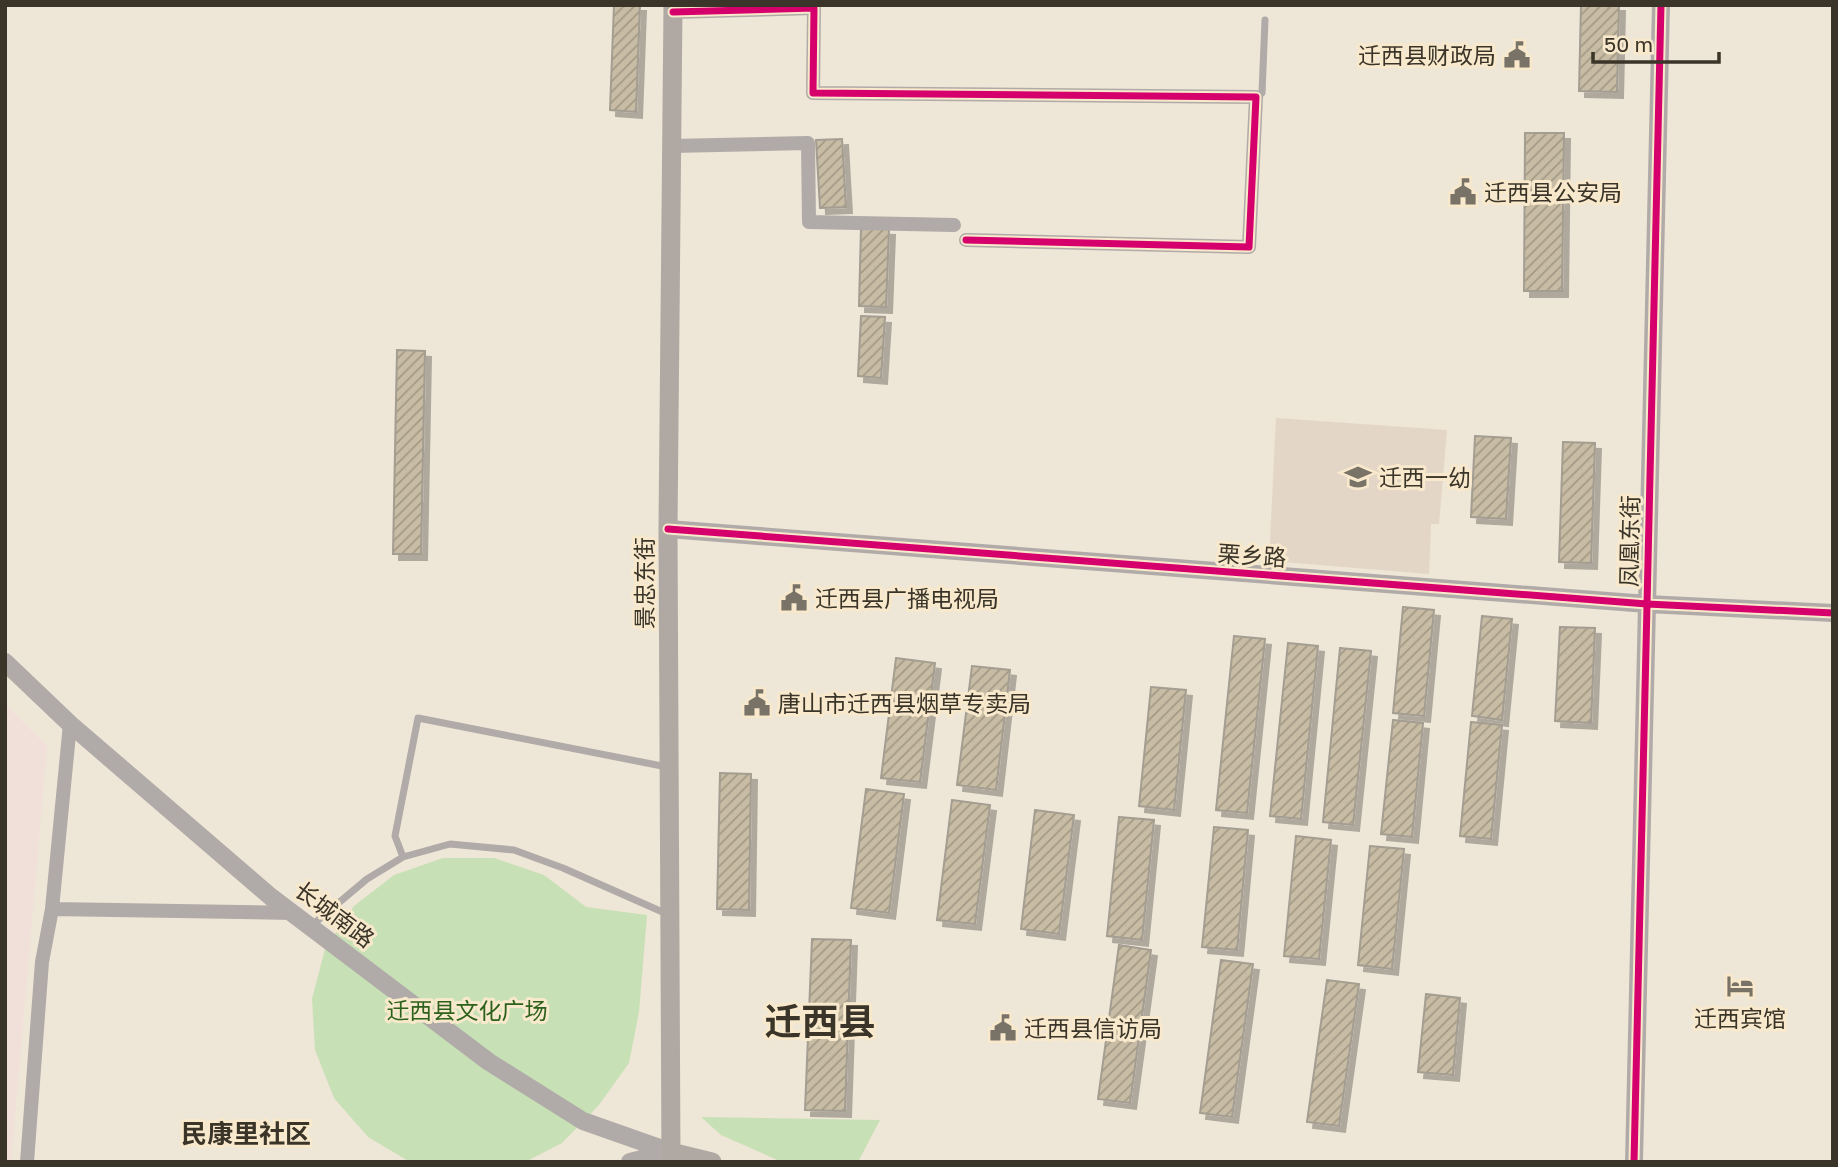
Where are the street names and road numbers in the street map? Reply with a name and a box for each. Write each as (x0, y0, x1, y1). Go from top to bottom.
street label: 凤凰东街 (1614, 495, 1644, 587)
street label: 景忠东街 (630, 537, 658, 629)
street label: 栗乡路 (1217, 539, 1287, 571)
street label: 长城南路 (290, 875, 380, 953)

